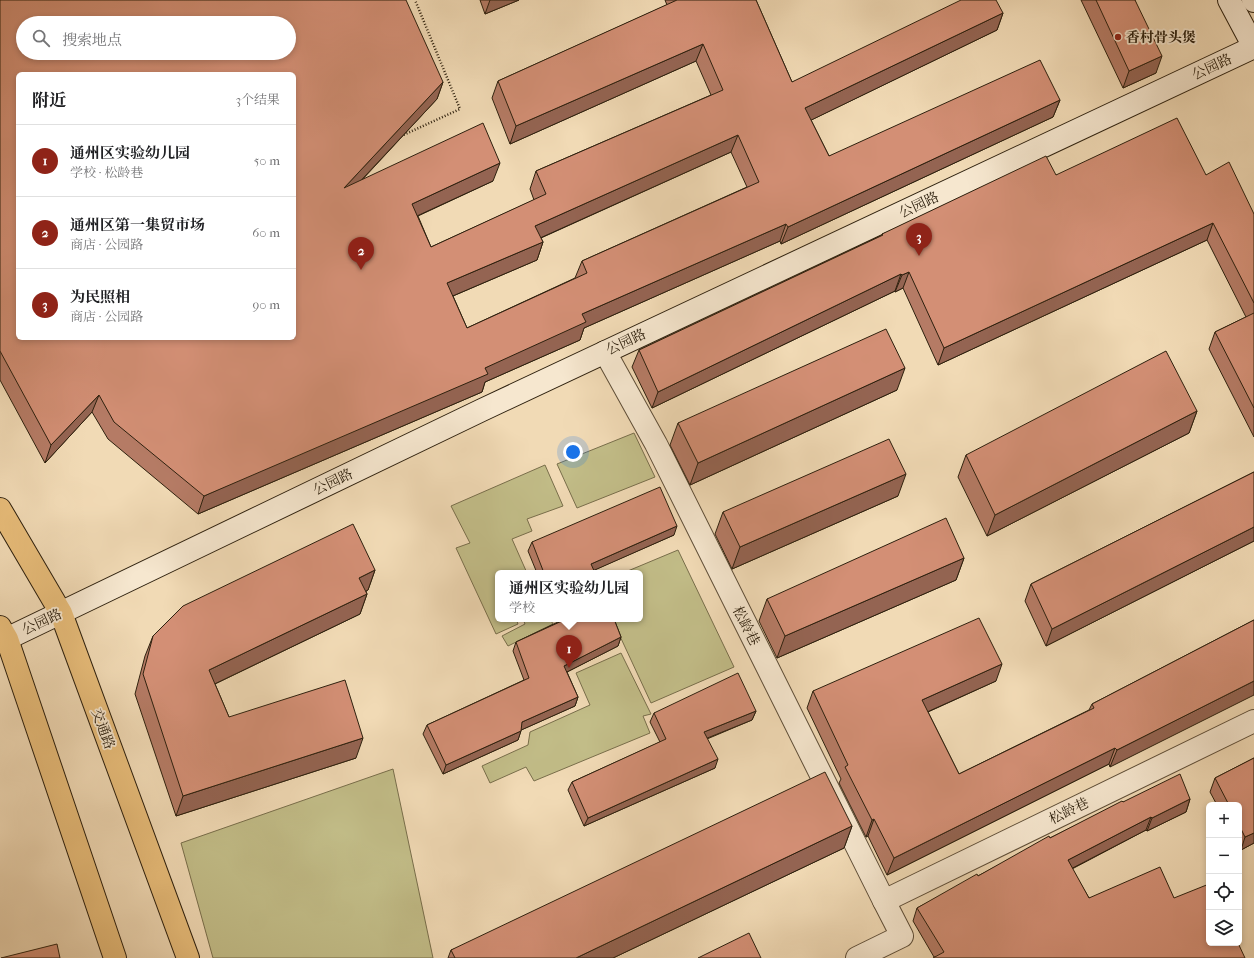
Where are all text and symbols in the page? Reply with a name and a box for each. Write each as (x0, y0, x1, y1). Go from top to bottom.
search box (16, 16, 296, 60)
icon: search (30, 27, 52, 49)
place label: 香村骨头煲 (1126, 29, 1196, 46)
text: 搜索地点 (62, 31, 122, 49)
marker: 香村骨头煲 (1113, 32, 1123, 42)
street label: 公园路 (1189, 50, 1235, 84)
text: 附近 (32, 90, 66, 110)
text: 3个结果 (236, 92, 280, 107)
text: 通州区实验幼儿园 (70, 144, 190, 162)
text: 1 (43, 153, 47, 168)
text: 50 m (254, 153, 280, 168)
text: 学校 · 松龄巷 (70, 165, 143, 180)
street label: 公园路 (896, 188, 942, 222)
text: 通州区第一集贸市场 (70, 216, 205, 234)
pin: 3 (906, 223, 932, 256)
text: 2 (42, 225, 48, 240)
text: 60 m (252, 225, 280, 240)
text: 商店 · 公园路 (70, 237, 143, 252)
pin: 2 (348, 237, 374, 270)
text: 为民照相 (70, 288, 130, 306)
text: 3 (42, 297, 48, 312)
text: 90 m (252, 297, 280, 312)
text: 商店 · 公园路 (70, 309, 143, 324)
street label: 公园路 (603, 325, 649, 359)
your location (563, 442, 583, 462)
street label: 公园路 (310, 465, 356, 499)
popup (495, 570, 643, 622)
text: 通州区实验幼儿园 (509, 579, 629, 597)
text: 学校 (509, 600, 535, 615)
street label: 松龄巷 (729, 603, 763, 649)
street label: 公园路 (19, 605, 65, 639)
pin: 1 (556, 635, 582, 668)
street label: 交通路 (88, 706, 118, 752)
street label: 松龄巷 (1046, 794, 1092, 828)
map controls (1206, 802, 1242, 946)
button: + (1206, 802, 1242, 838)
button: − (1206, 838, 1242, 874)
button: locate (1206, 874, 1242, 910)
button: layers (1206, 910, 1242, 946)

